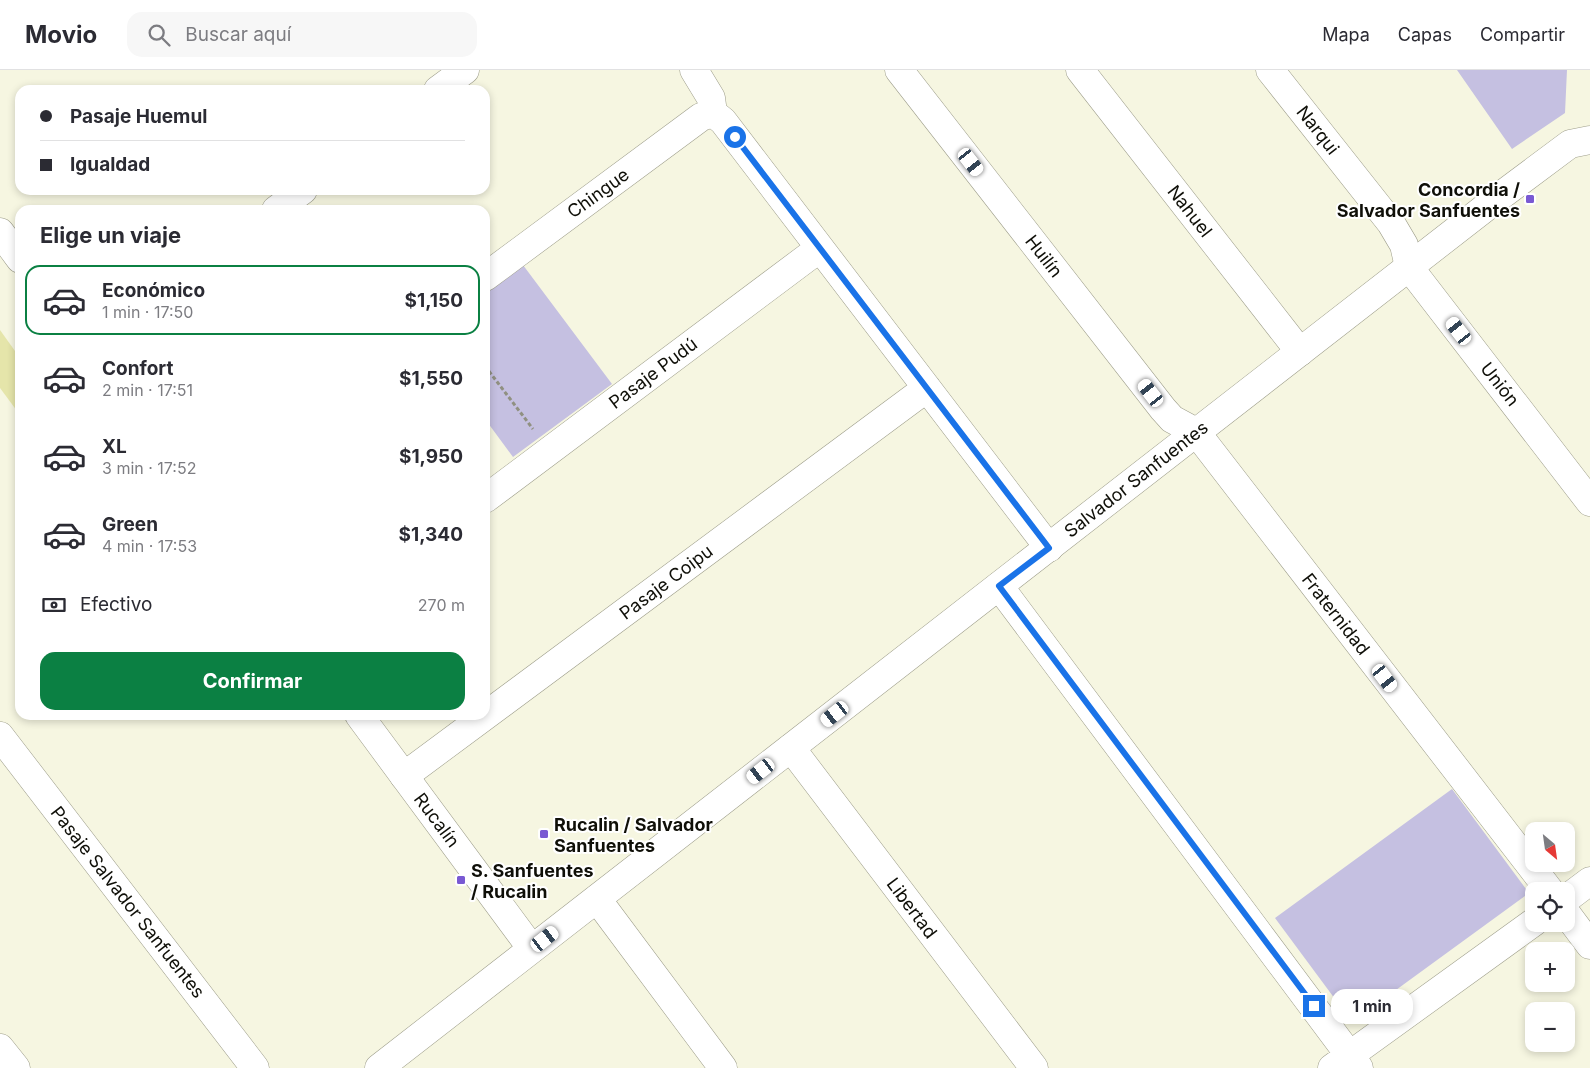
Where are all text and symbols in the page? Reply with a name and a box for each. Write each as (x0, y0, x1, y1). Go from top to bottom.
search box (127, 12, 477, 57)
text: Movio (25, 20, 97, 49)
icon: search (145, 21, 173, 49)
text: Buscar aquí (185, 23, 291, 46)
text: Mapa (1322, 24, 1370, 45)
text: Capas (1398, 24, 1452, 45)
text: Compartir (1480, 24, 1565, 45)
street label: Narqui (1292, 101, 1344, 159)
text: Pasaje Huemul (70, 105, 207, 128)
route start (724, 126, 746, 148)
car (955, 146, 986, 178)
text: Igualdad (70, 153, 150, 176)
street label: Chingue (563, 164, 633, 222)
place label: Concordia / Salvador Sanfuentes (1337, 179, 1520, 221)
street label: Nahuel (1163, 181, 1217, 241)
marker: Concordia / Salvador Sanfuentes (1524, 193, 1536, 205)
text: Elige un viaje (40, 222, 181, 248)
street label: Huilín (1021, 231, 1067, 281)
icon: car (42, 278, 87, 323)
text: Económico (102, 279, 205, 302)
text: $1,150 (405, 289, 463, 312)
text: 1 min · 17:50 (102, 302, 193, 322)
car (1443, 315, 1474, 347)
street label: Pasaje Pudú (605, 333, 701, 413)
icon: car (42, 356, 87, 401)
text: Confort (102, 357, 173, 380)
street label: Unión (1476, 358, 1524, 410)
text: $1,550 (399, 367, 463, 390)
car (1135, 377, 1166, 409)
text: 2 min · 17:51 (102, 380, 193, 400)
street label: Salvador Sanfuentes (1060, 416, 1212, 542)
icon: car (42, 434, 87, 479)
text: XL (102, 435, 127, 458)
text: $1,950 (399, 445, 463, 468)
text: 3 min · 17:52 (102, 458, 196, 478)
icon: car (42, 512, 87, 557)
text: Green (102, 513, 158, 536)
text: $1,340 (399, 523, 463, 546)
text: 4 min · 17:53 (102, 536, 197, 556)
street label: Pasaje Coipu (615, 540, 717, 624)
street label: Fraternidad (1298, 569, 1374, 659)
icon: cash (40, 591, 68, 619)
text: Efectivo (80, 593, 152, 616)
text: 270 m (418, 595, 465, 615)
button: Confirmar (40, 652, 465, 710)
car (1369, 662, 1400, 694)
car (818, 699, 851, 729)
car (744, 756, 777, 786)
street label: Rucalín (410, 789, 464, 851)
street label: Pasaje Salvador Sanfuentes (47, 802, 209, 1002)
place label: Rucalin / Salvador Sanfuentes (554, 814, 713, 856)
north arrow (1525, 822, 1575, 872)
map controls (1525, 822, 1575, 1052)
marker: Rucalin / Salvador Sanfuentes (538, 828, 550, 840)
place label: S. Sanfuentes / Rucalin (471, 860, 593, 902)
marker: S. Sanfuentes / Rucalin (455, 874, 467, 886)
street label: Libertad (882, 874, 942, 942)
button: locate (1525, 882, 1575, 932)
car (528, 924, 561, 954)
button: + (1525, 942, 1575, 992)
callout: 1 min (1332, 988, 1414, 1024)
route end (1303, 995, 1325, 1017)
text: 1 min (1352, 996, 1392, 1016)
button: − (1525, 1002, 1575, 1052)

